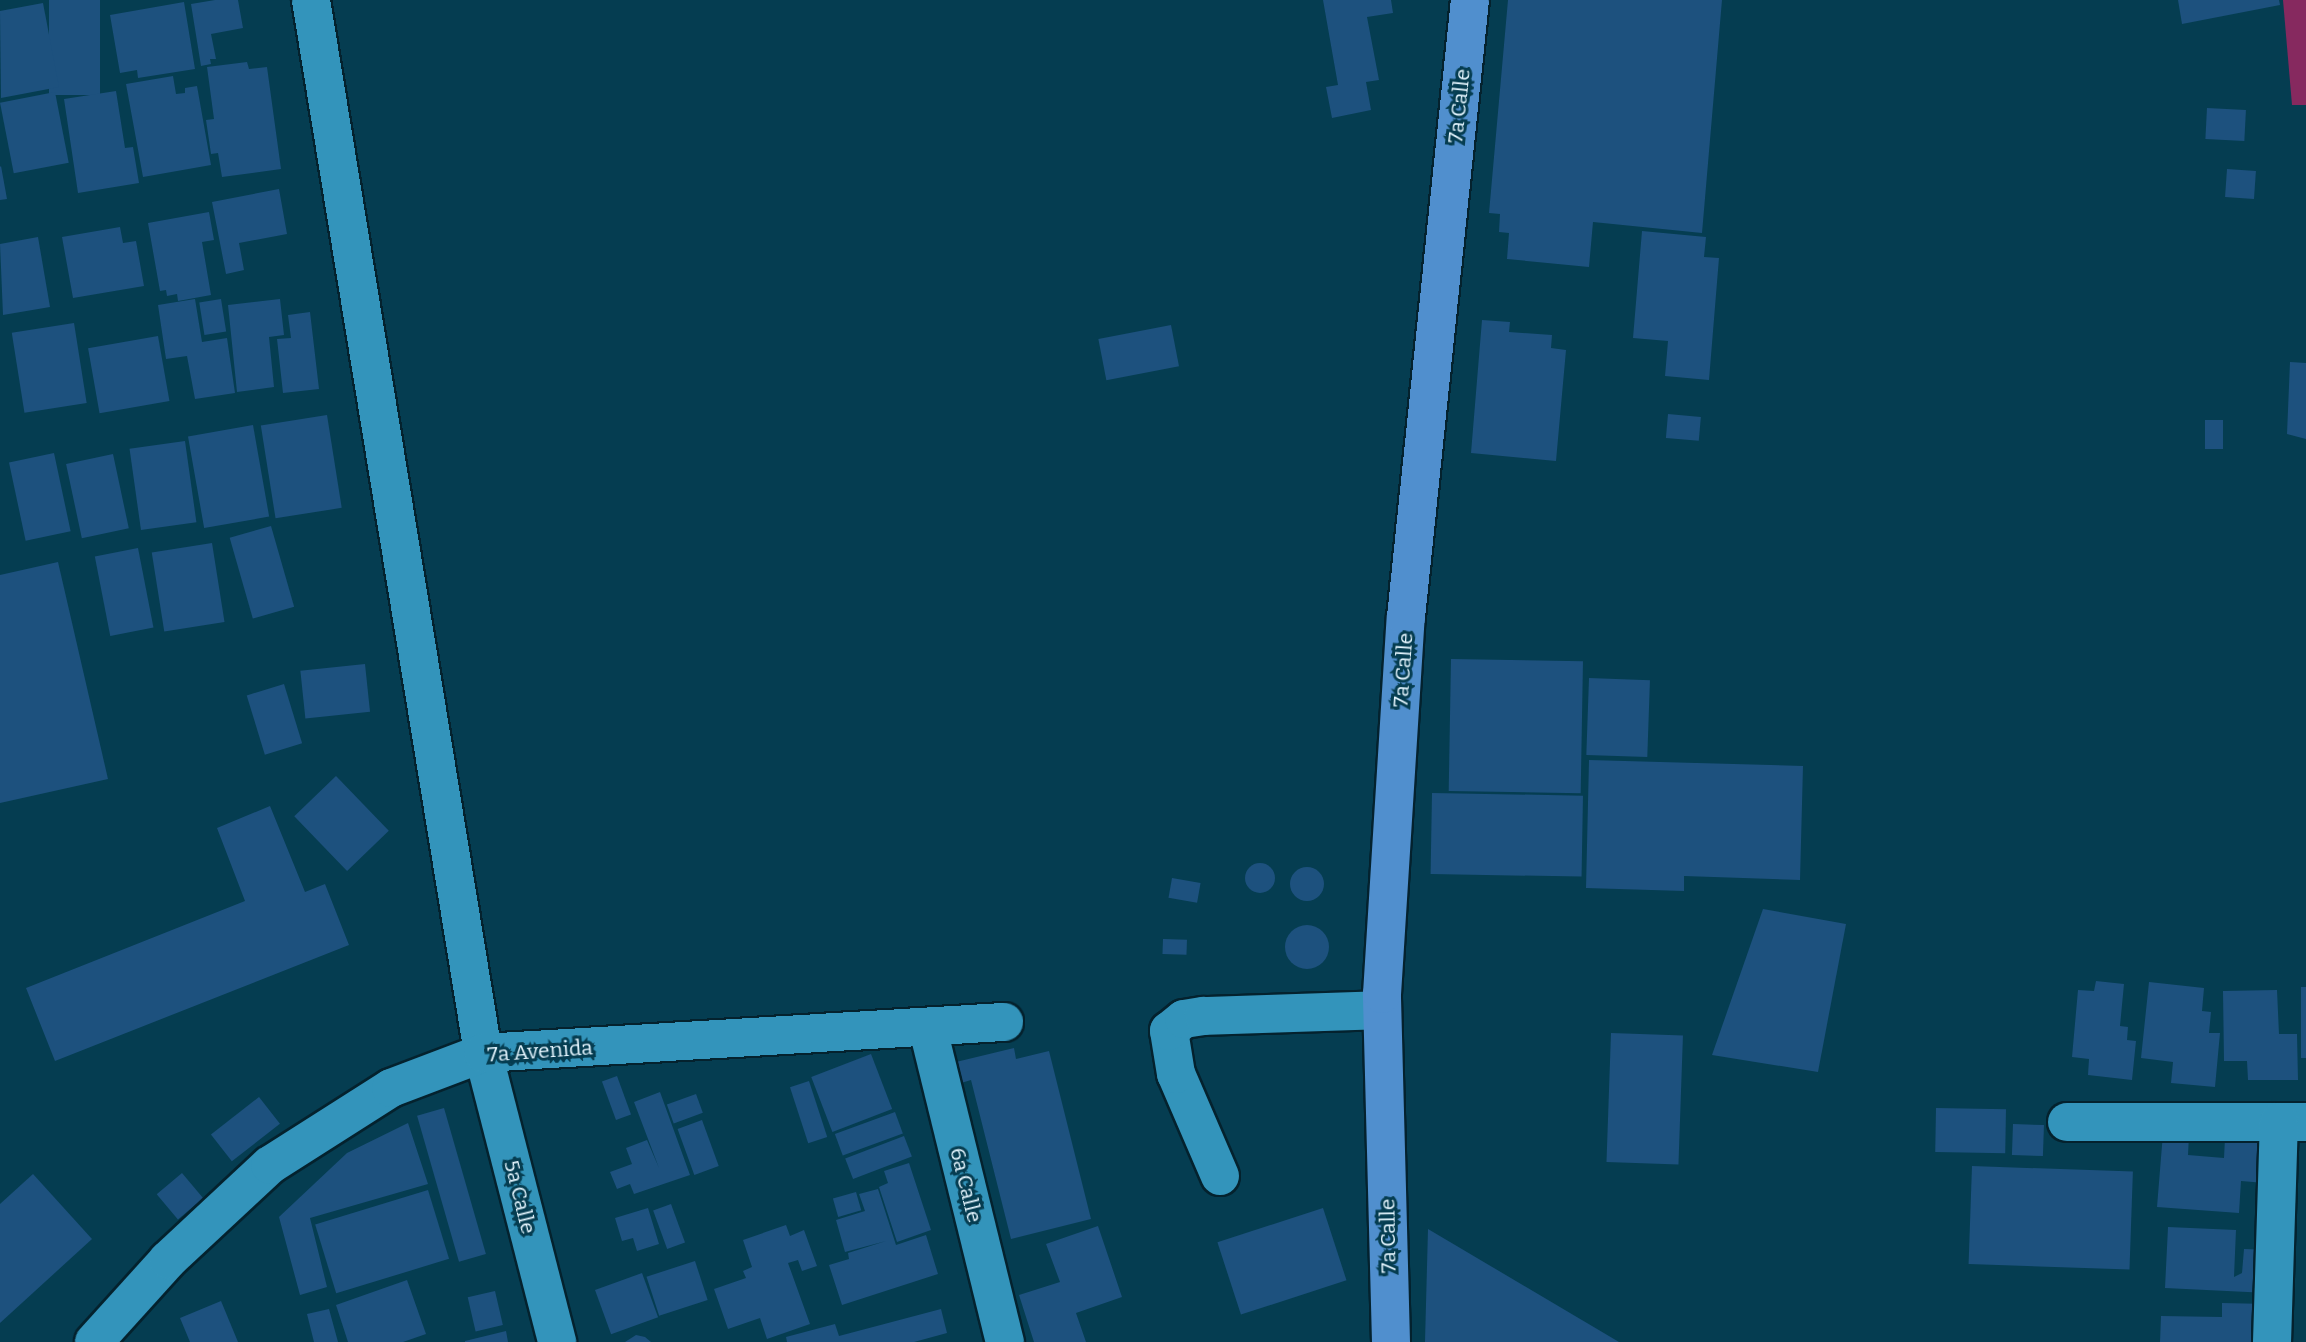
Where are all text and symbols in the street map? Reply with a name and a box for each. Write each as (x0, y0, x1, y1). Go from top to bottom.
street label: 7a Calle (1443, 68, 1475, 144)
street label: 7a Calle (1388, 632, 1418, 708)
street label: 7a Avenida (487, 1035, 593, 1067)
street label: 6a Calle (945, 1145, 987, 1225)
street label: 5a Calle (499, 1158, 541, 1236)
street label: 7a Calle (1375, 1199, 1401, 1273)

